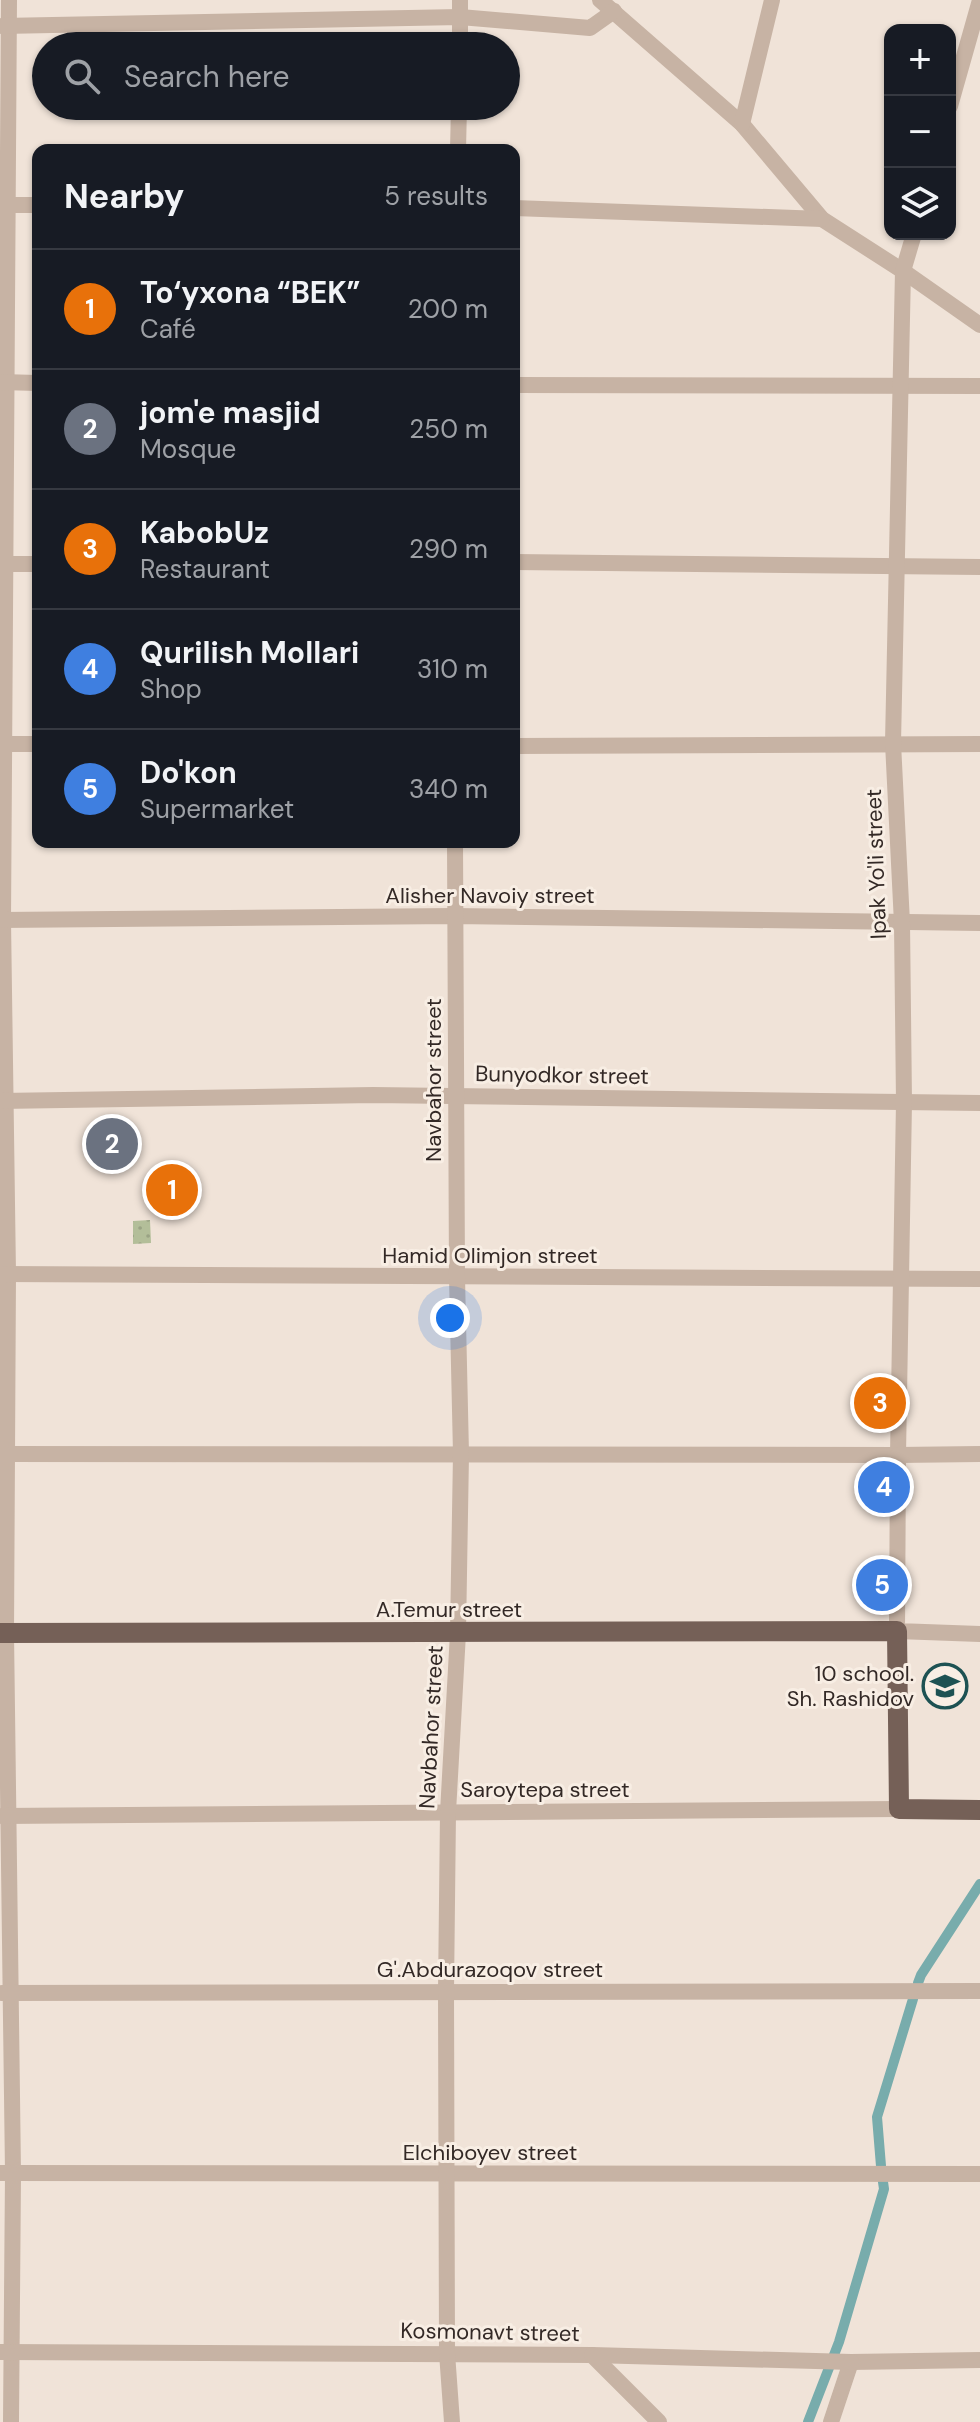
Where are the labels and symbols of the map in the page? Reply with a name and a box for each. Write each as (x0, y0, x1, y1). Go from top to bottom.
street label: Ipak Yo'li street (859, 788, 893, 940)
street label: Alisher Navoiy street (385, 881, 595, 910)
street label: Navbahor street (419, 998, 448, 1162)
street label: Bunyodkor street (475, 1059, 649, 1091)
pin: 2 (86, 1114, 138, 1174)
pin: 1 (146, 1160, 198, 1220)
street label: Hamid Olimjon street (382, 1241, 598, 1270)
your location (430, 1298, 470, 1338)
pin: 3 (854, 1373, 906, 1433)
pin: 4 (858, 1457, 910, 1517)
pin: 5 (856, 1555, 908, 1615)
street label: A.Temur street (376, 1595, 522, 1624)
street label: Navbahor street (412, 1644, 450, 1810)
place label: 10 school. Sh. Rashidov (787, 1659, 914, 1713)
school or university icon: 10 school. Sh. Rashidov (921, 1662, 969, 1710)
street label: Saroytepa street (460, 1775, 630, 1804)
street label: G'.Abdurazoqov street (377, 1955, 603, 1984)
street label: Elchiboyev street (403, 2138, 577, 2167)
street label: Kosmonavt street (400, 2316, 580, 2348)

